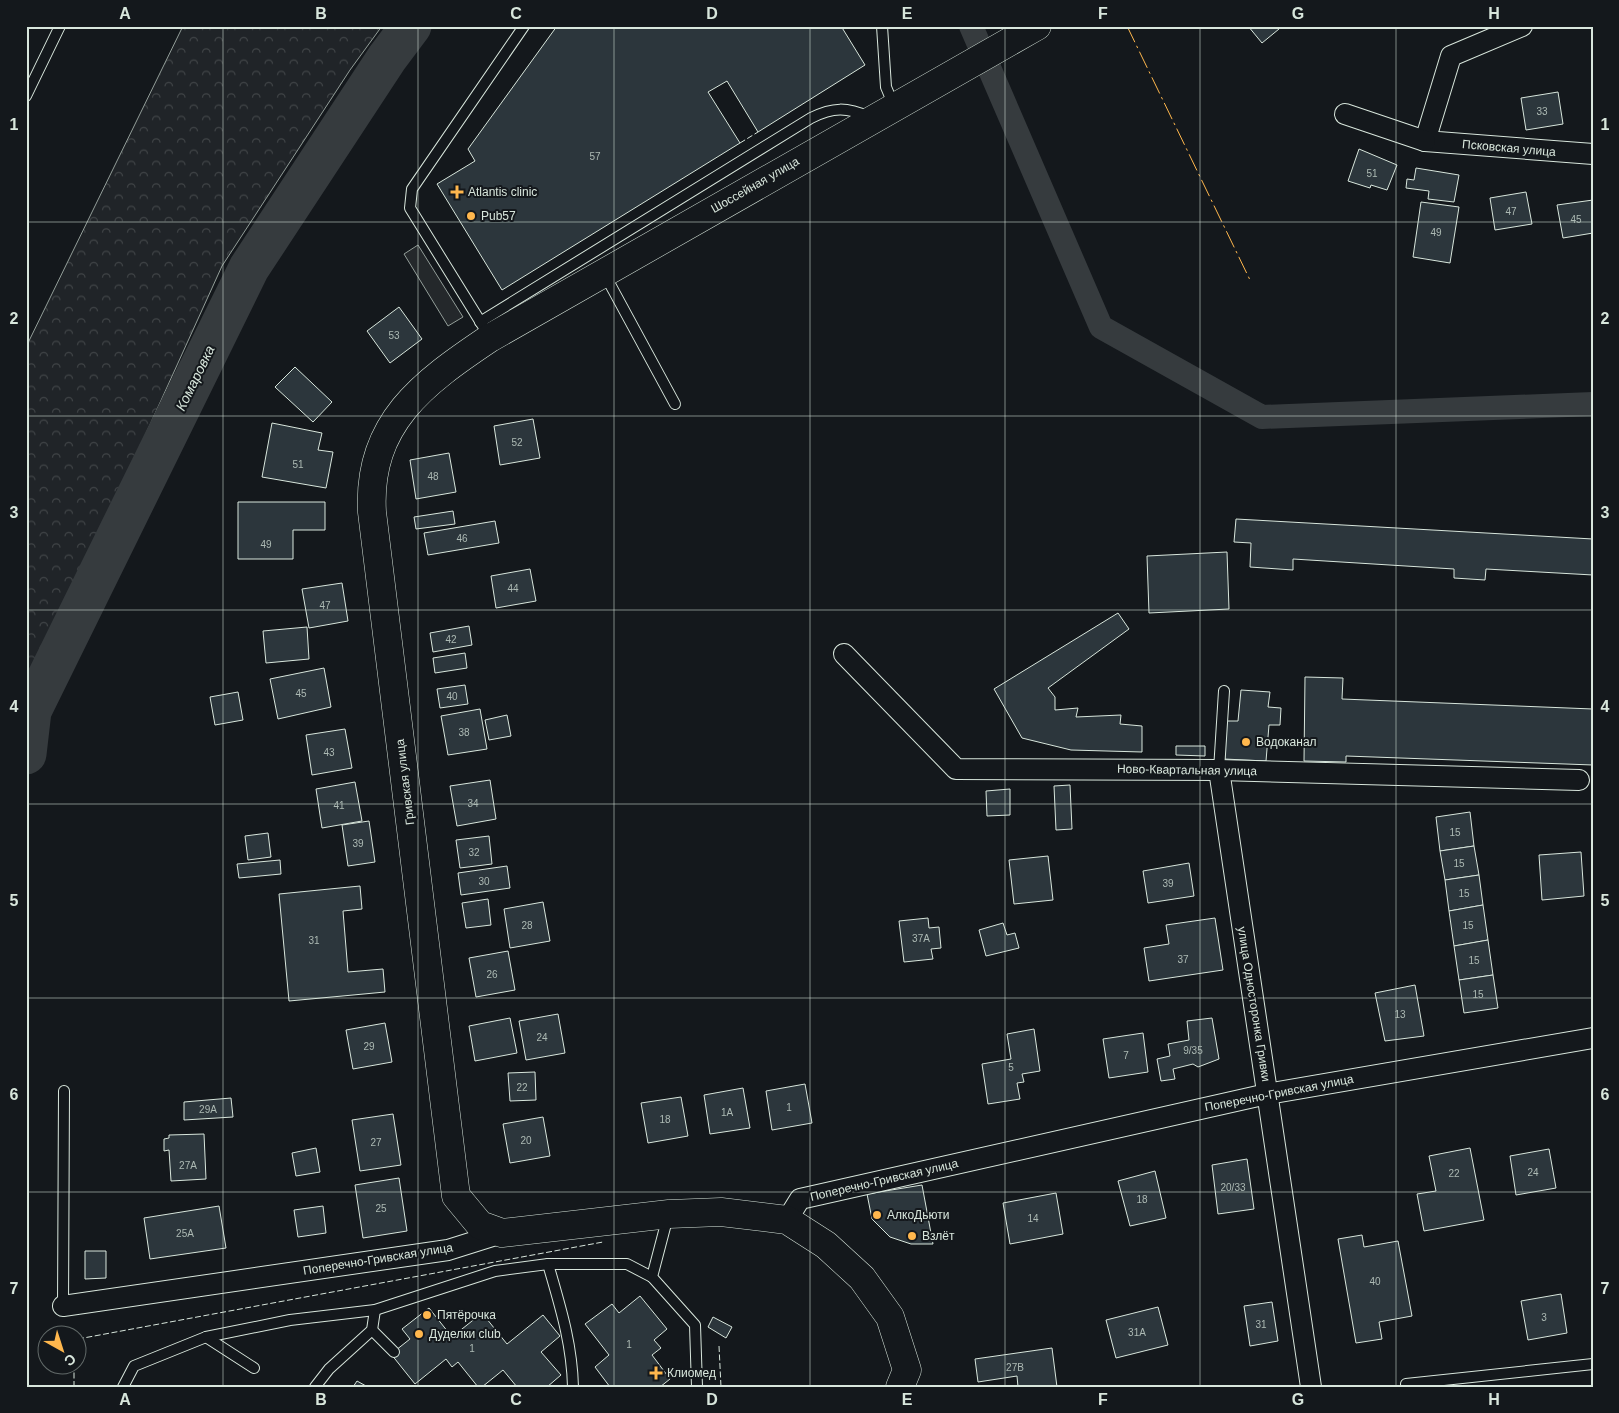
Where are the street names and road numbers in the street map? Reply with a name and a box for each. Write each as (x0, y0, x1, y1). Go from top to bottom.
street label: Псковская улица (1462, 137, 1557, 159)
street label: Шоссейная улица (709, 154, 802, 216)
street label: Гривская улица (393, 738, 417, 826)
street label: Ново-Квартальная улица (1117, 762, 1257, 778)
street label: улица Односторонка Гривки (1235, 925, 1273, 1083)
street label: Поперечно-Гривская улица (1203, 1072, 1355, 1114)
street label: Поперечно-Гривская улица (809, 1156, 960, 1204)
street label: Поперечно-Гривская улица (302, 1240, 454, 1278)

